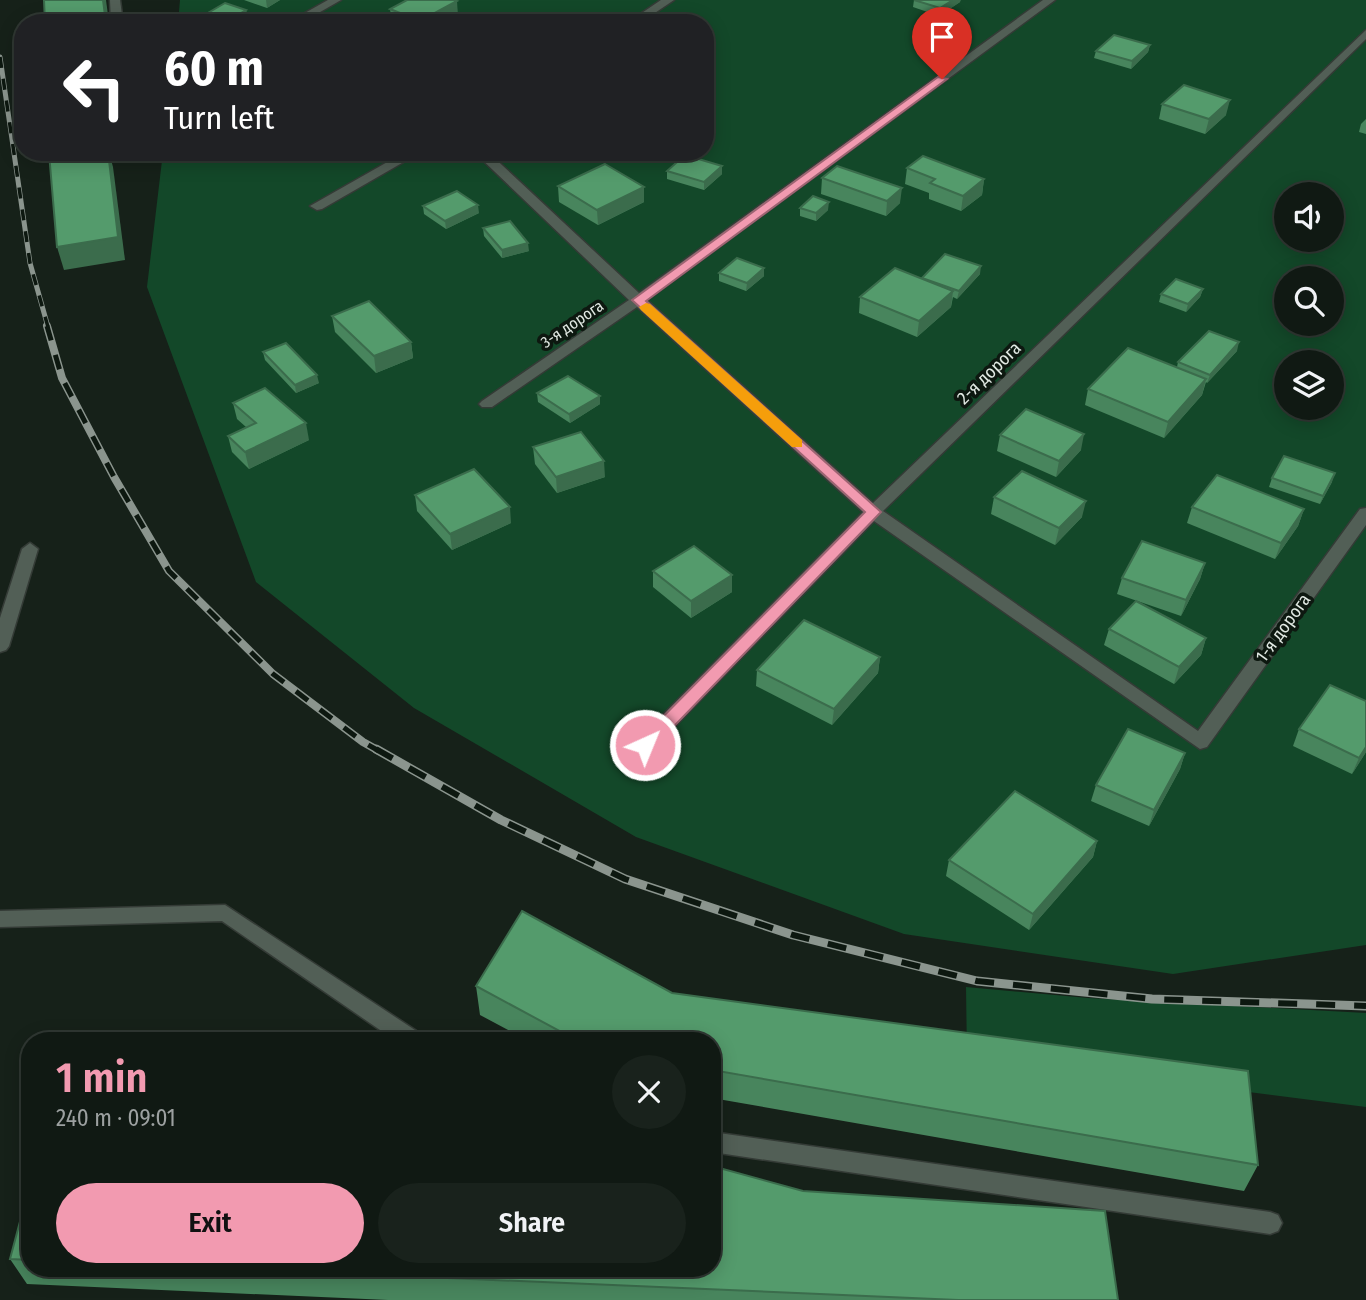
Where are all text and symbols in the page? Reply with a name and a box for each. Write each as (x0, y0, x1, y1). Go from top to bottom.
pin (912, 7, 972, 79)
icon: arrive (923, 18, 961, 56)
text: 60 m (164, 39, 264, 98)
icon: left (49, 42, 140, 133)
text: Turn left (164, 99, 274, 137)
map controls (1274, 182, 1344, 420)
button: sound (1274, 182, 1344, 252)
button: search (1274, 266, 1344, 336)
street label: 3-я дорога (537, 296, 607, 352)
street label: 2-я дорога (953, 337, 1026, 409)
button: layers (1274, 350, 1344, 420)
street label: 1-я дорога (1251, 589, 1315, 667)
position arrow (608, 708, 682, 782)
text: 1 min (56, 1053, 147, 1103)
button: close (612, 1055, 686, 1129)
text: 240 m · 09:01 (56, 1104, 176, 1132)
button: Exit (56, 1183, 364, 1263)
button: Share (378, 1183, 686, 1263)

